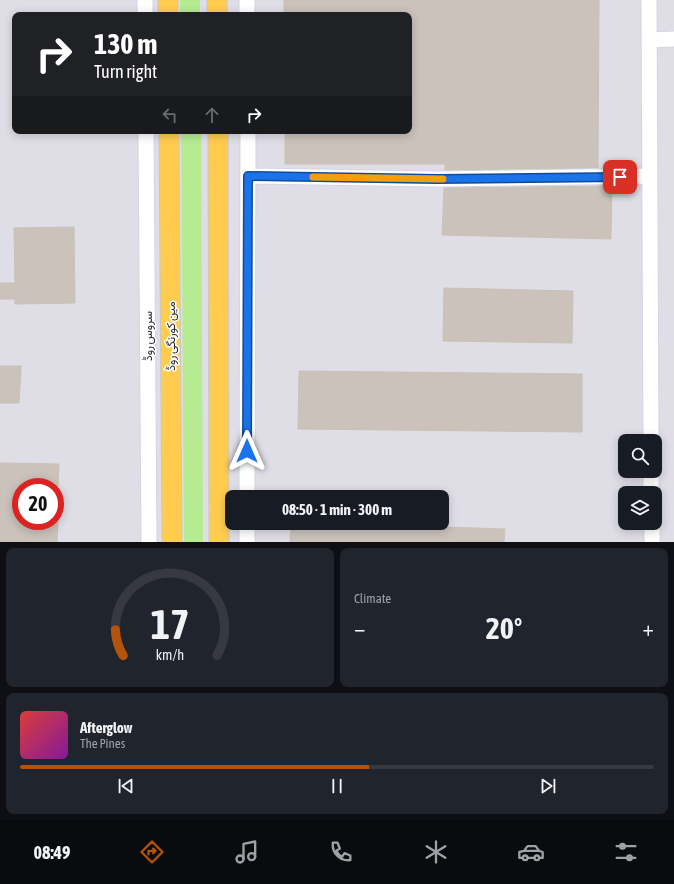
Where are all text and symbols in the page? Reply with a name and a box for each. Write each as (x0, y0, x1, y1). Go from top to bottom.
icon: right (28, 28, 80, 80)
text: 130 m (94, 28, 157, 60)
text: Turn right (94, 61, 157, 82)
icon: left (159, 104, 181, 126)
icon: ahead (201, 104, 223, 126)
icon: right (243, 104, 265, 126)
pin (603, 160, 637, 194)
icon: arrive (609, 166, 631, 188)
street label: مین کورنگی روڈ (164, 301, 179, 371)
street label: سروس روڈ (141, 311, 156, 361)
position arrow (226, 430, 268, 472)
map controls (618, 434, 662, 530)
button: search (618, 434, 662, 478)
speed limit sign: 20 (12, 478, 64, 530)
button: layers (618, 486, 662, 530)
text: 08:50 · 1 min · 300 m (282, 501, 392, 518)
text: Climate (354, 591, 391, 606)
text: 17 (150, 599, 190, 647)
text: 20° (486, 611, 522, 645)
text: − (354, 615, 365, 641)
text: + (643, 615, 654, 641)
text: km/h (156, 646, 184, 662)
text: Afterglow (80, 719, 133, 736)
text: The Pines (80, 736, 125, 751)
icon: previous (115, 775, 137, 797)
icon: pause (326, 775, 348, 797)
icon: next (537, 775, 559, 797)
icon: directions (138, 838, 166, 866)
icon: music (233, 838, 261, 866)
icon: phone (327, 838, 355, 866)
icon: climate (422, 838, 450, 866)
icon: car (517, 838, 545, 866)
icon: filters (612, 838, 640, 866)
text: 08:49 (33, 842, 71, 863)

